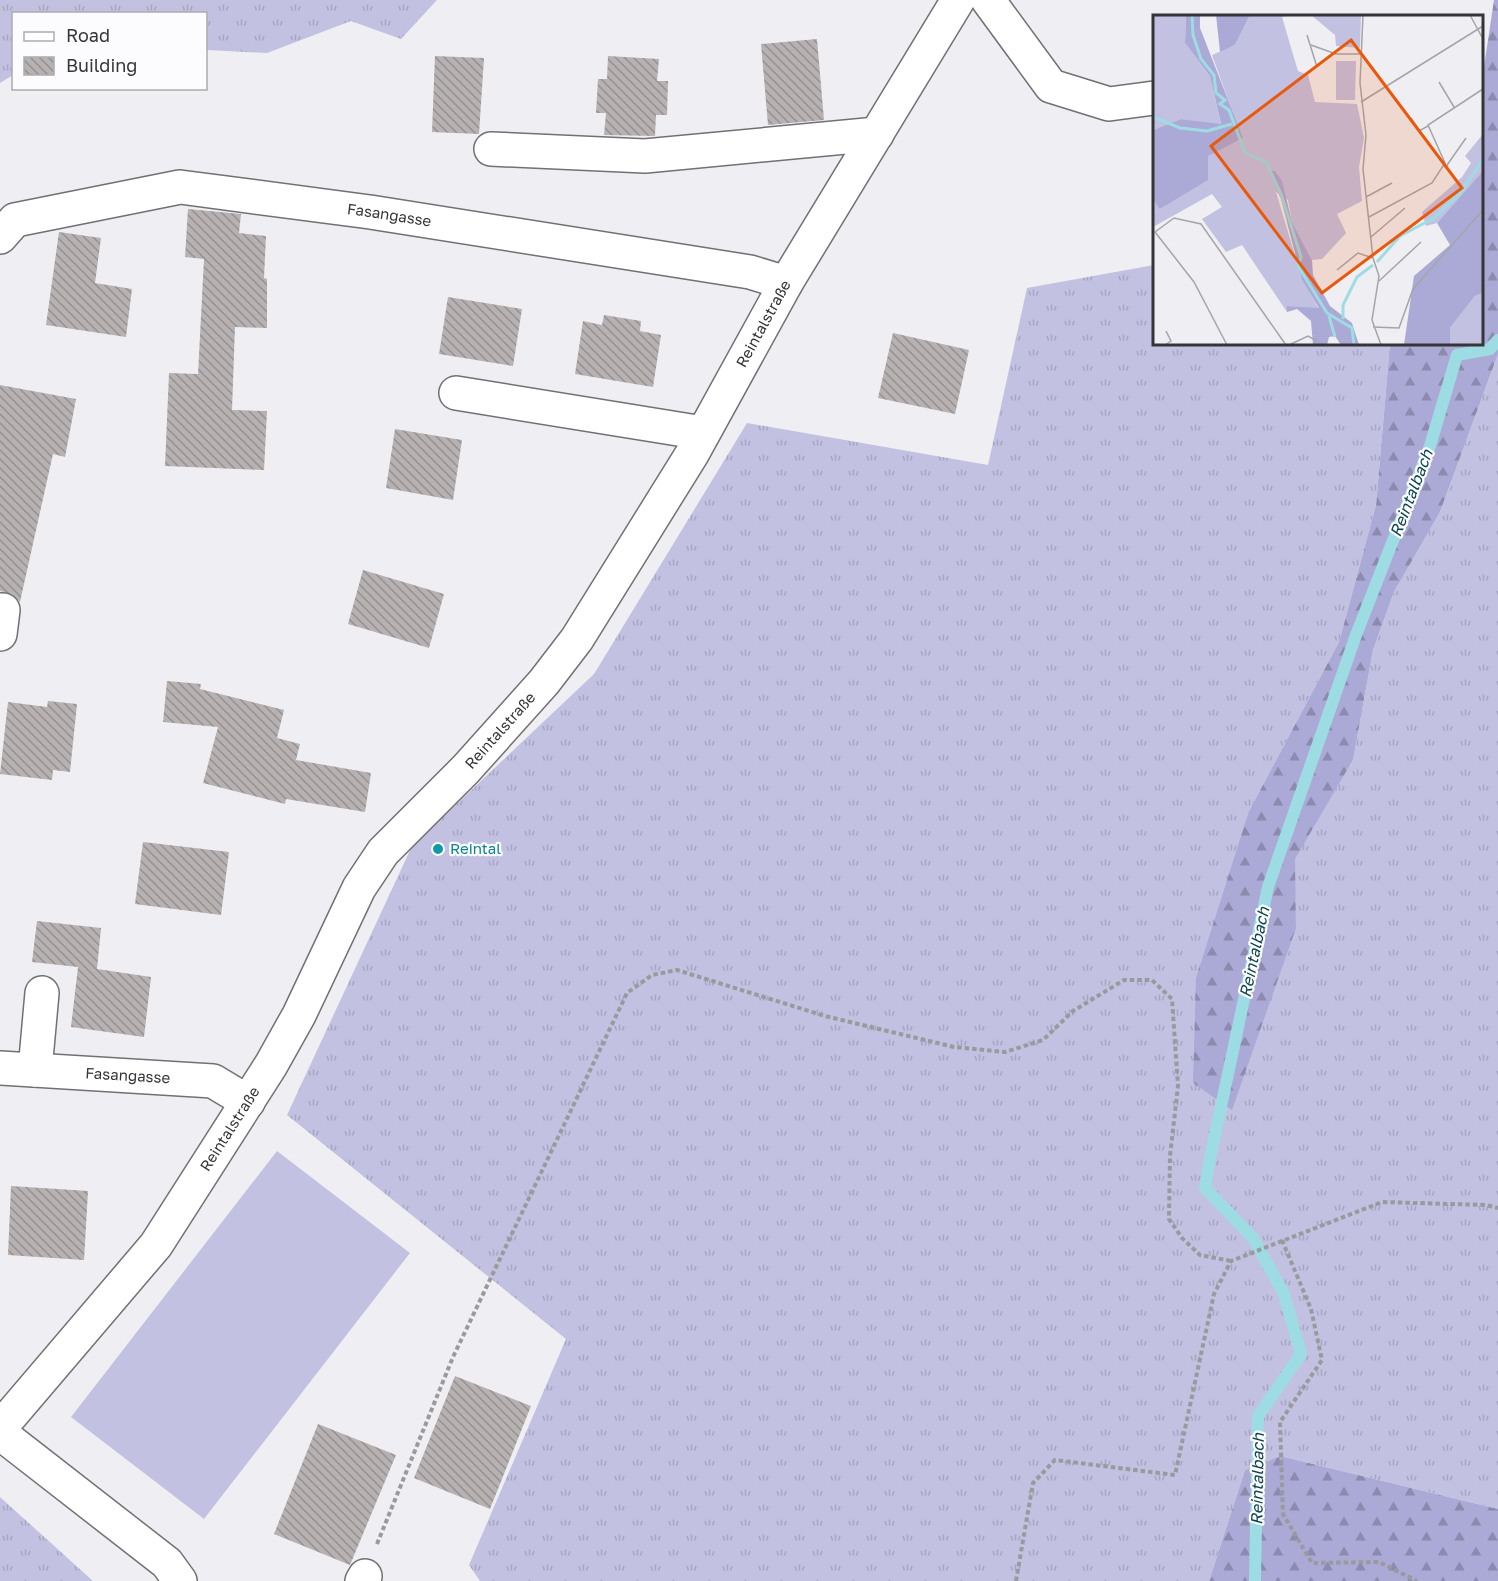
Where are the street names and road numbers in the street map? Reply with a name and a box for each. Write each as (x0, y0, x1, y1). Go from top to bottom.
street label: Fasangasse (346, 199, 433, 230)
street label: Reintalstraße (732, 276, 794, 370)
street label: Reintalstraße (461, 688, 539, 772)
street label: Fasangasse (85, 1063, 171, 1086)
street label: Reintalstraße (196, 1083, 263, 1174)

